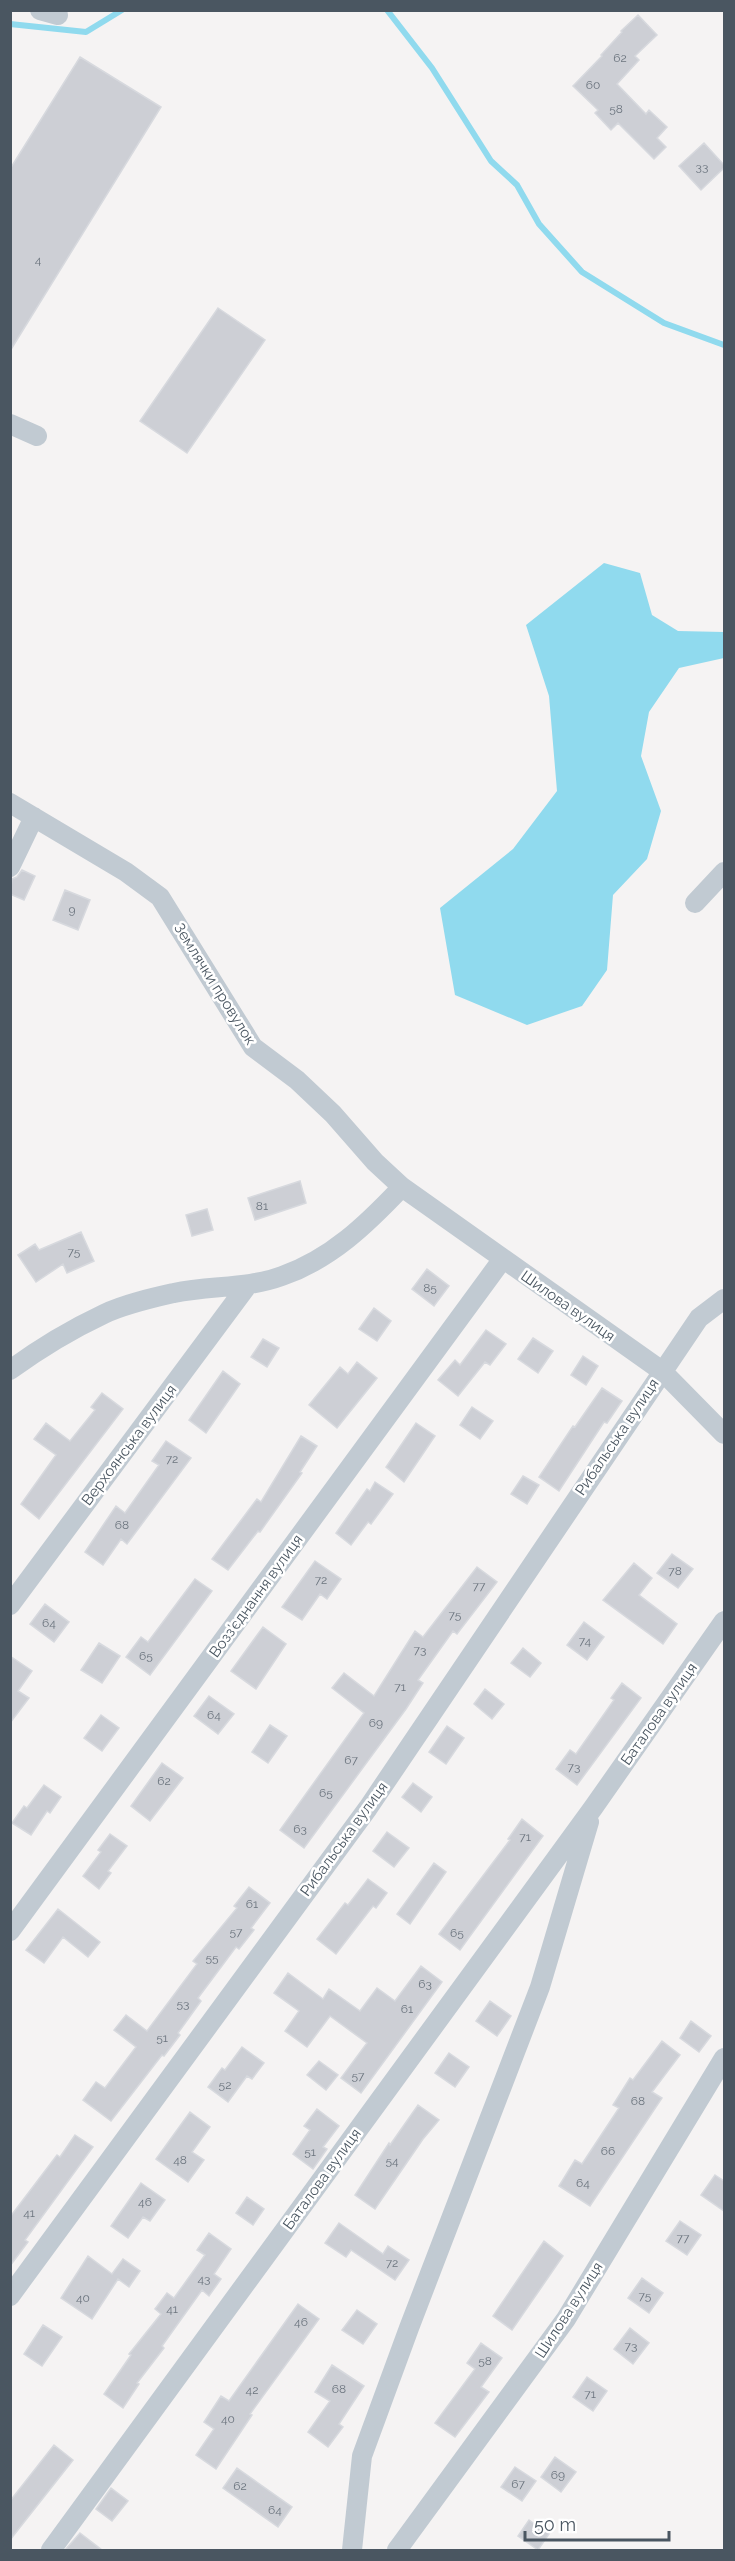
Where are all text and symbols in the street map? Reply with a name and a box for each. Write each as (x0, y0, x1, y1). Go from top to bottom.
house number: 62 (613, 51, 627, 65)
house number: 60 (586, 78, 600, 92)
house number: 58 (609, 102, 623, 116)
house number: 33 (696, 160, 708, 174)
house number: 4 (35, 253, 42, 267)
house number: 9 (68, 903, 76, 917)
street label: Землячки провулок (170, 920, 260, 1048)
house number: 81 (256, 1199, 268, 1213)
house number: 75 (68, 1245, 81, 1259)
street label: Шилова вулиця (517, 1267, 619, 1345)
house number: 85 (423, 1281, 437, 1295)
street label: Рибальська вулиця (571, 1375, 663, 1499)
street label: Верхоянська вулиця (78, 1381, 180, 1509)
house number: 72 (166, 1452, 178, 1466)
house number: 68 (115, 1518, 129, 1532)
street label: Возз’єднання вулиця (205, 1531, 307, 1661)
house number: 78 (668, 1564, 682, 1578)
house number: 72 (315, 1573, 327, 1587)
house number: 77 (473, 1579, 486, 1593)
house number: 75 (449, 1608, 462, 1622)
house number: 64 (42, 1616, 56, 1630)
house number: 74 (579, 1634, 592, 1648)
house number: 73 (414, 1643, 426, 1657)
house number: 65 (139, 1649, 153, 1663)
street label: Баталова вулиця (617, 1659, 701, 1769)
house number: 71 (394, 1680, 406, 1694)
house number: 64 (207, 1708, 221, 1722)
house number: 69 (369, 1716, 383, 1730)
house number: 67 (344, 1753, 358, 1767)
house number: 73 (568, 1760, 580, 1774)
house number: 62 (157, 1774, 171, 1788)
street label: Рибальська вулиця (297, 1778, 391, 1900)
house number: 65 (319, 1786, 333, 1800)
house number: 63 (293, 1822, 307, 1836)
house number: 71 (519, 1830, 531, 1844)
house number: 61 (246, 1897, 258, 1911)
house number: 57 (230, 1925, 243, 1939)
house number: 65 (450, 1926, 464, 1940)
house number: 55 (205, 1951, 219, 1965)
house number: 63 (418, 1977, 432, 1991)
house number: 53 (177, 1997, 189, 2011)
house number: 61 (401, 2002, 413, 2016)
house number: 51 (156, 2031, 168, 2045)
house number: 57 (352, 2069, 365, 2083)
house number: 52 (219, 2078, 231, 2092)
house number: 68 (631, 2094, 645, 2108)
street label: Баталова вулиця (279, 2125, 365, 2233)
house number: 66 (601, 2144, 615, 2158)
house number: 51 (304, 2145, 316, 2159)
house number: 48 (173, 2153, 187, 2167)
house number: 54 (385, 2154, 399, 2168)
house number: 64 (576, 2176, 590, 2190)
house number: 46 (138, 2195, 152, 2209)
house number: 41 (23, 2206, 35, 2220)
house number: 77 (677, 2231, 690, 2245)
house number: 72 (386, 2256, 398, 2270)
street label: Шилова вулиця (531, 2259, 607, 2361)
house number: 43 (198, 2272, 210, 2286)
house number: 75 (639, 2289, 652, 2303)
house number: 40 (76, 2291, 90, 2305)
house number: 41 (166, 2302, 178, 2316)
house number: 46 (294, 2315, 308, 2329)
house number: 73 (625, 2339, 637, 2353)
house number: 58 (478, 2354, 492, 2368)
house number: 68 (332, 2382, 346, 2396)
house number: 42 (246, 2383, 258, 2397)
house number: 71 (584, 2387, 596, 2401)
house number: 40 (221, 2412, 235, 2426)
house number: 69 (551, 2468, 565, 2482)
house number: 67 (511, 2477, 525, 2491)
house number: 62 (233, 2479, 247, 2493)
house number: 64 (268, 2503, 282, 2517)
scale bar (525, 2504, 669, 2542)
text: 50 m (534, 2514, 576, 2535)

